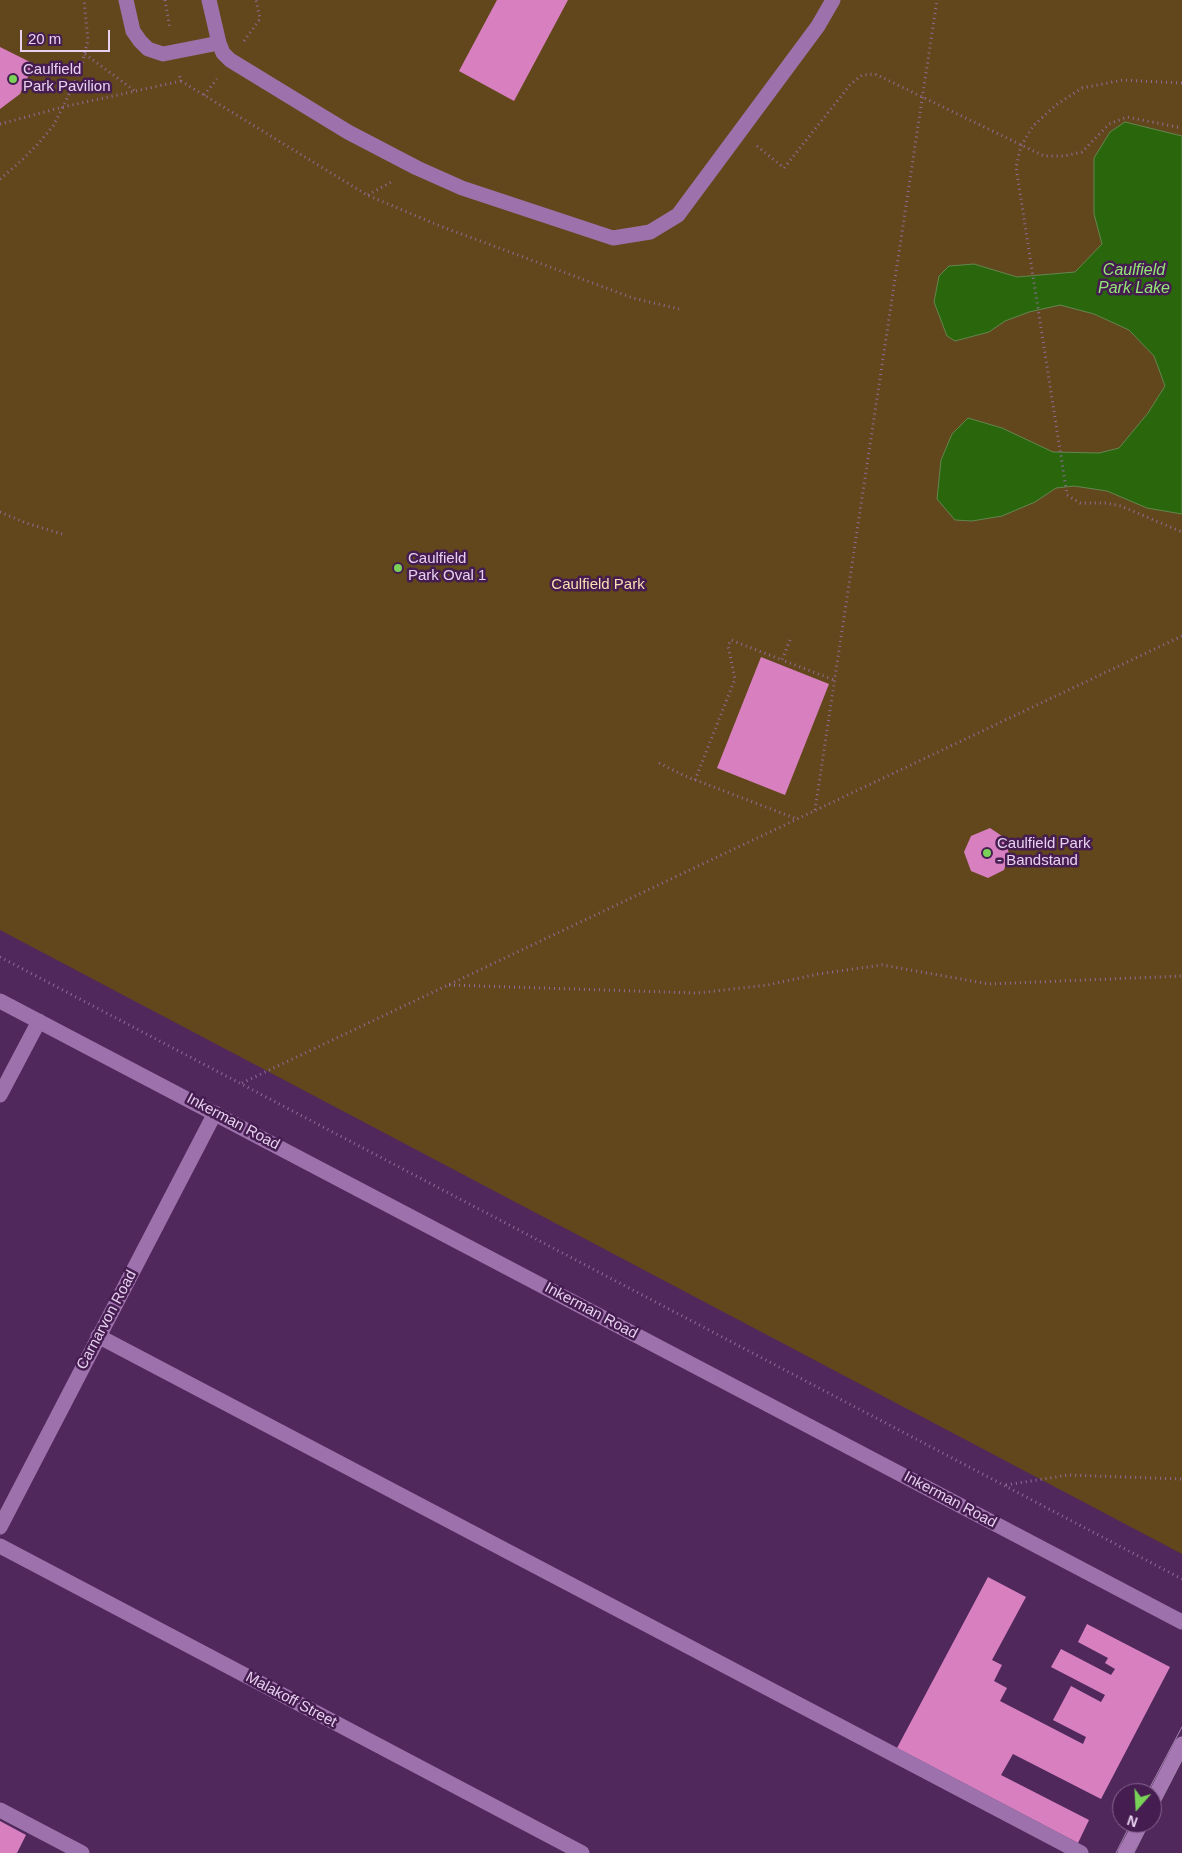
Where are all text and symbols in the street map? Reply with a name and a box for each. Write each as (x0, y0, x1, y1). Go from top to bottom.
scale bar (22, 20, 112, 52)
text: 20 m (28, 30, 61, 47)
place label: Caulfield Park Pavilion (23, 61, 111, 96)
marker: Caulfield Park Pavilion (7, 73, 19, 85)
water label: Caulfield Park Lake (1098, 261, 1170, 299)
place label: Caulfield Park Oval 1 (408, 550, 486, 585)
marker: Caulfield Park Oval 1 (392, 562, 404, 574)
park label: Caulfield Park (551, 576, 645, 594)
place label: Caulfield Park - Bandstand (997, 835, 1090, 870)
marker: Caulfield Park - Bandstand (981, 847, 993, 859)
street label: Inkerman Road (183, 1090, 283, 1154)
street label: Carnarvon Road (73, 1267, 141, 1373)
street label: Inkerman Road (541, 1279, 641, 1343)
street label: Inkerman Road (900, 1468, 1000, 1532)
street label: Malakoff Street (242, 1668, 340, 1732)
north arrow (1112, 1783, 1162, 1833)
text: N (1125, 1812, 1140, 1830)

